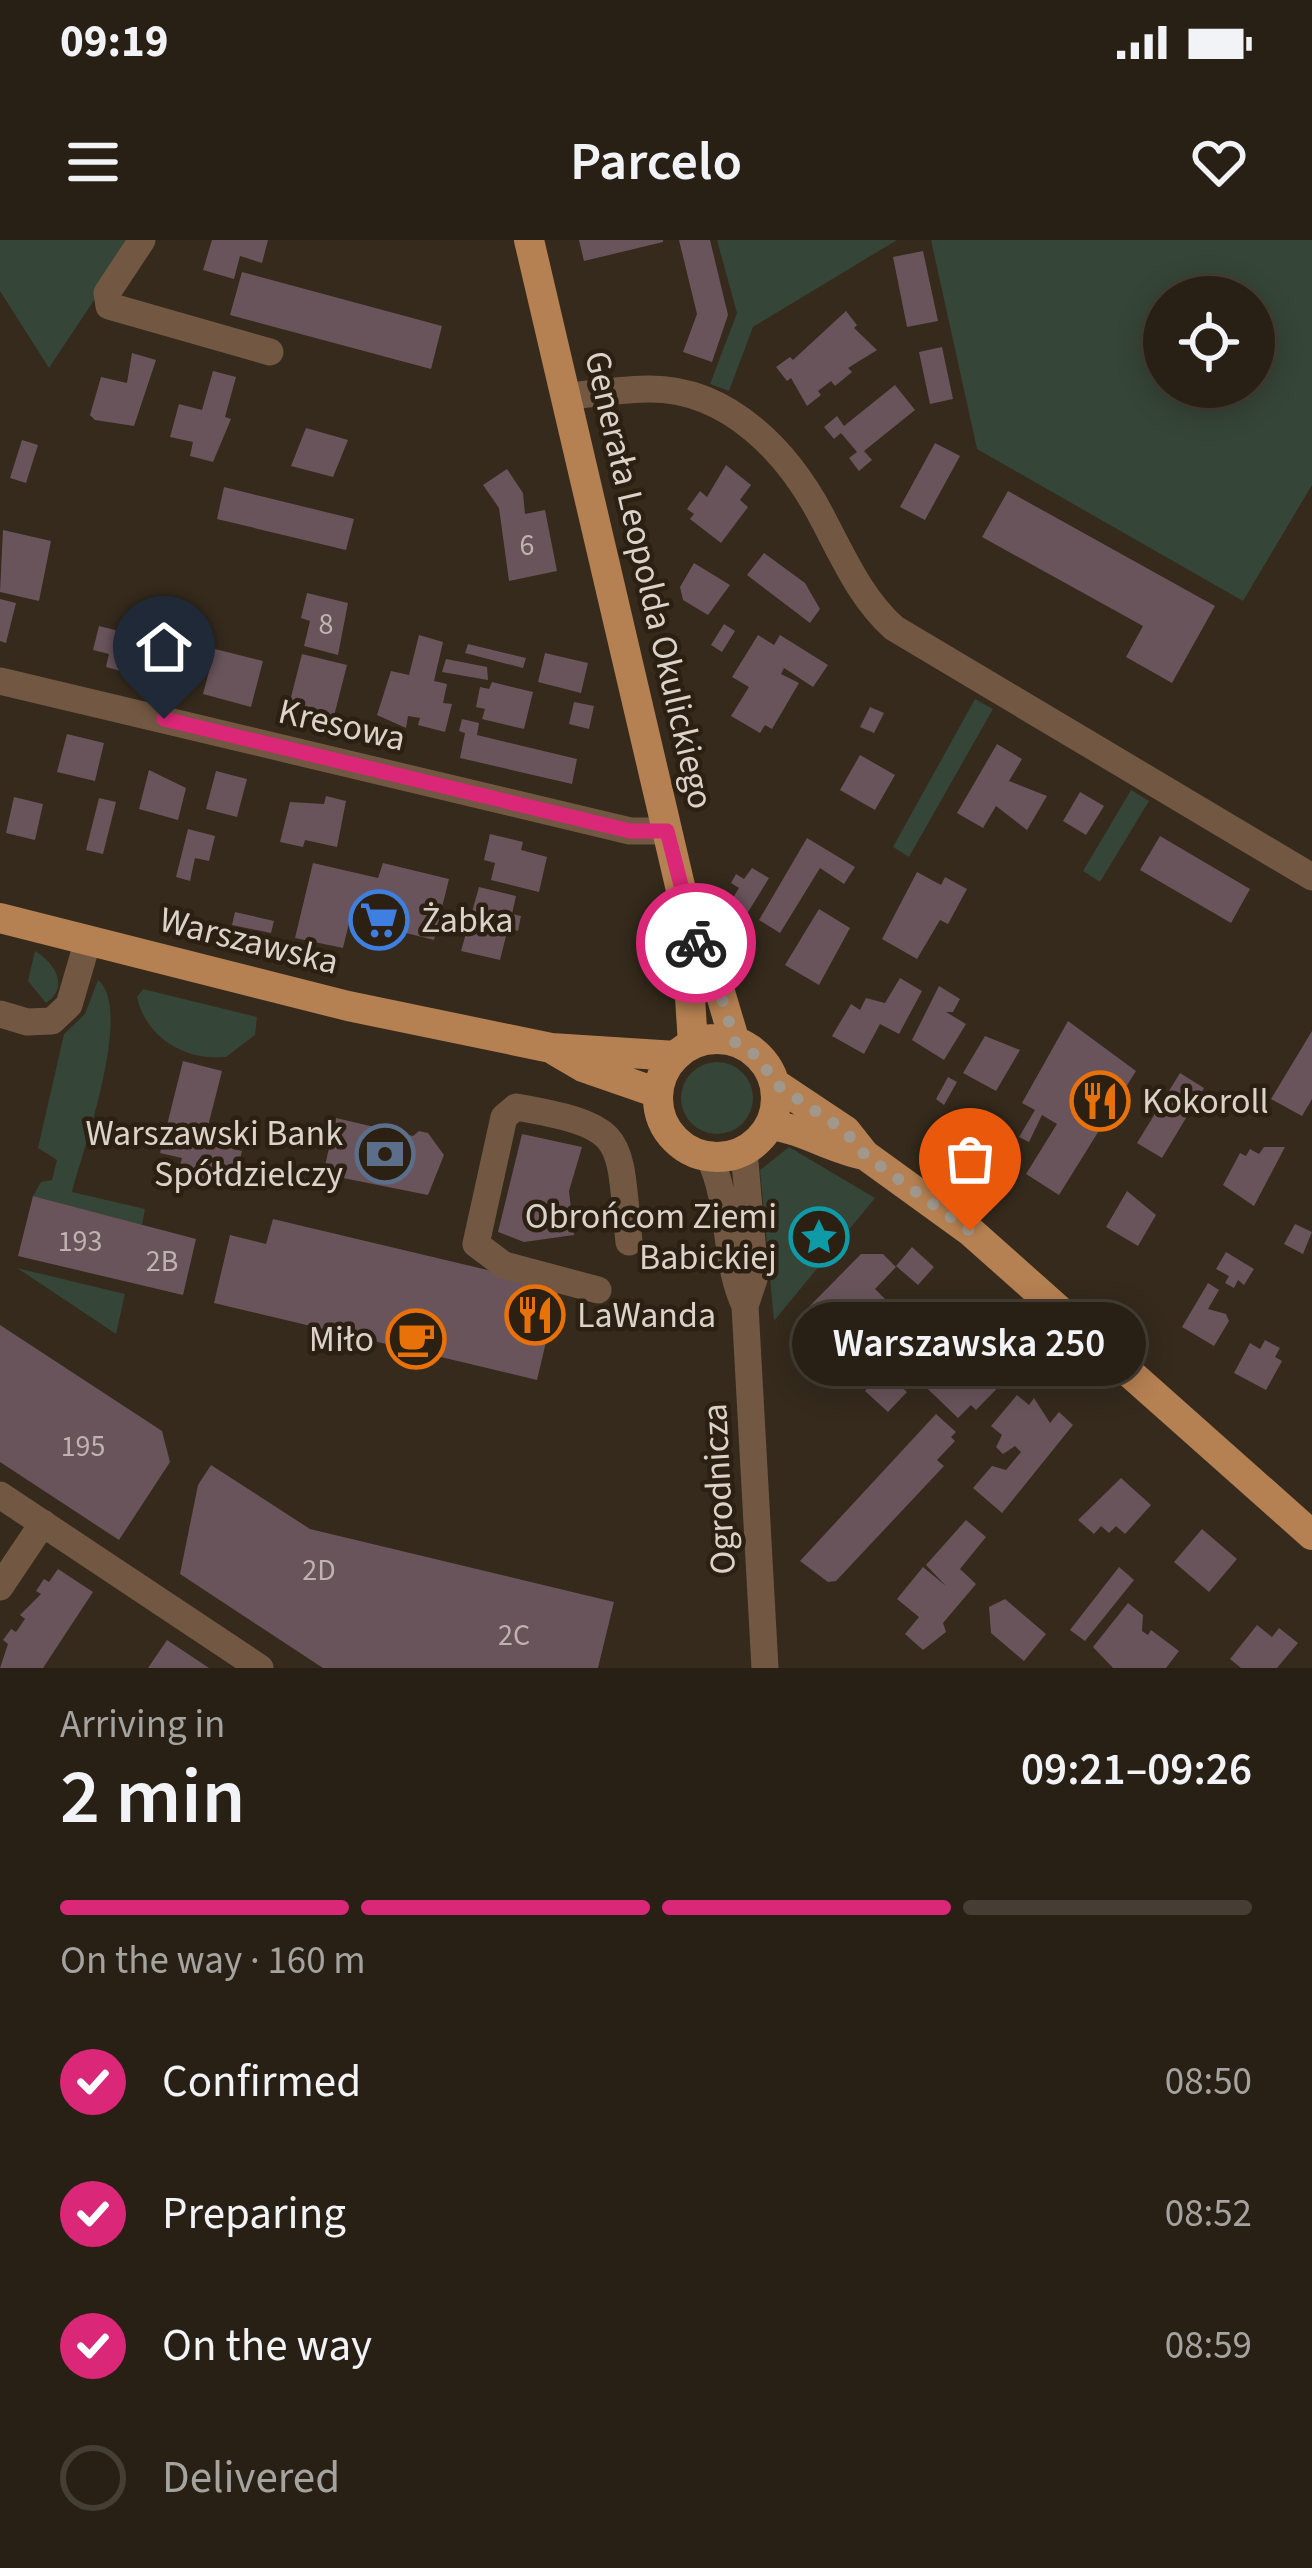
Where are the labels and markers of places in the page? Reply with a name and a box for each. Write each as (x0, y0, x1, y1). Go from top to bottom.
pin (113, 596, 215, 719)
supermarket icon: Żabka (348, 889, 410, 951)
place label: Żabka (421, 895, 513, 946)
restaurant icon: Kokoroll (1069, 1070, 1131, 1132)
place label: Kokoroll (1142, 1076, 1269, 1127)
place label: Warszawski Bank Spółdzielczy (85, 1108, 343, 1200)
pin (919, 1108, 1021, 1231)
bank icon: Warszawski Bank Spółdzielczy (354, 1123, 416, 1185)
place label: Obrońcom Ziemi Babickiej (525, 1191, 777, 1283)
place icon: Obrońcom Ziemi Babickiej (788, 1206, 850, 1268)
restaurant icon: LaWanda (504, 1284, 566, 1346)
place label: LaWanda (577, 1290, 716, 1341)
callout: Warszawska 250 (793, 1303, 1147, 1387)
cafe icon: Miło (385, 1308, 447, 1370)
place label: Miło (309, 1314, 374, 1365)

